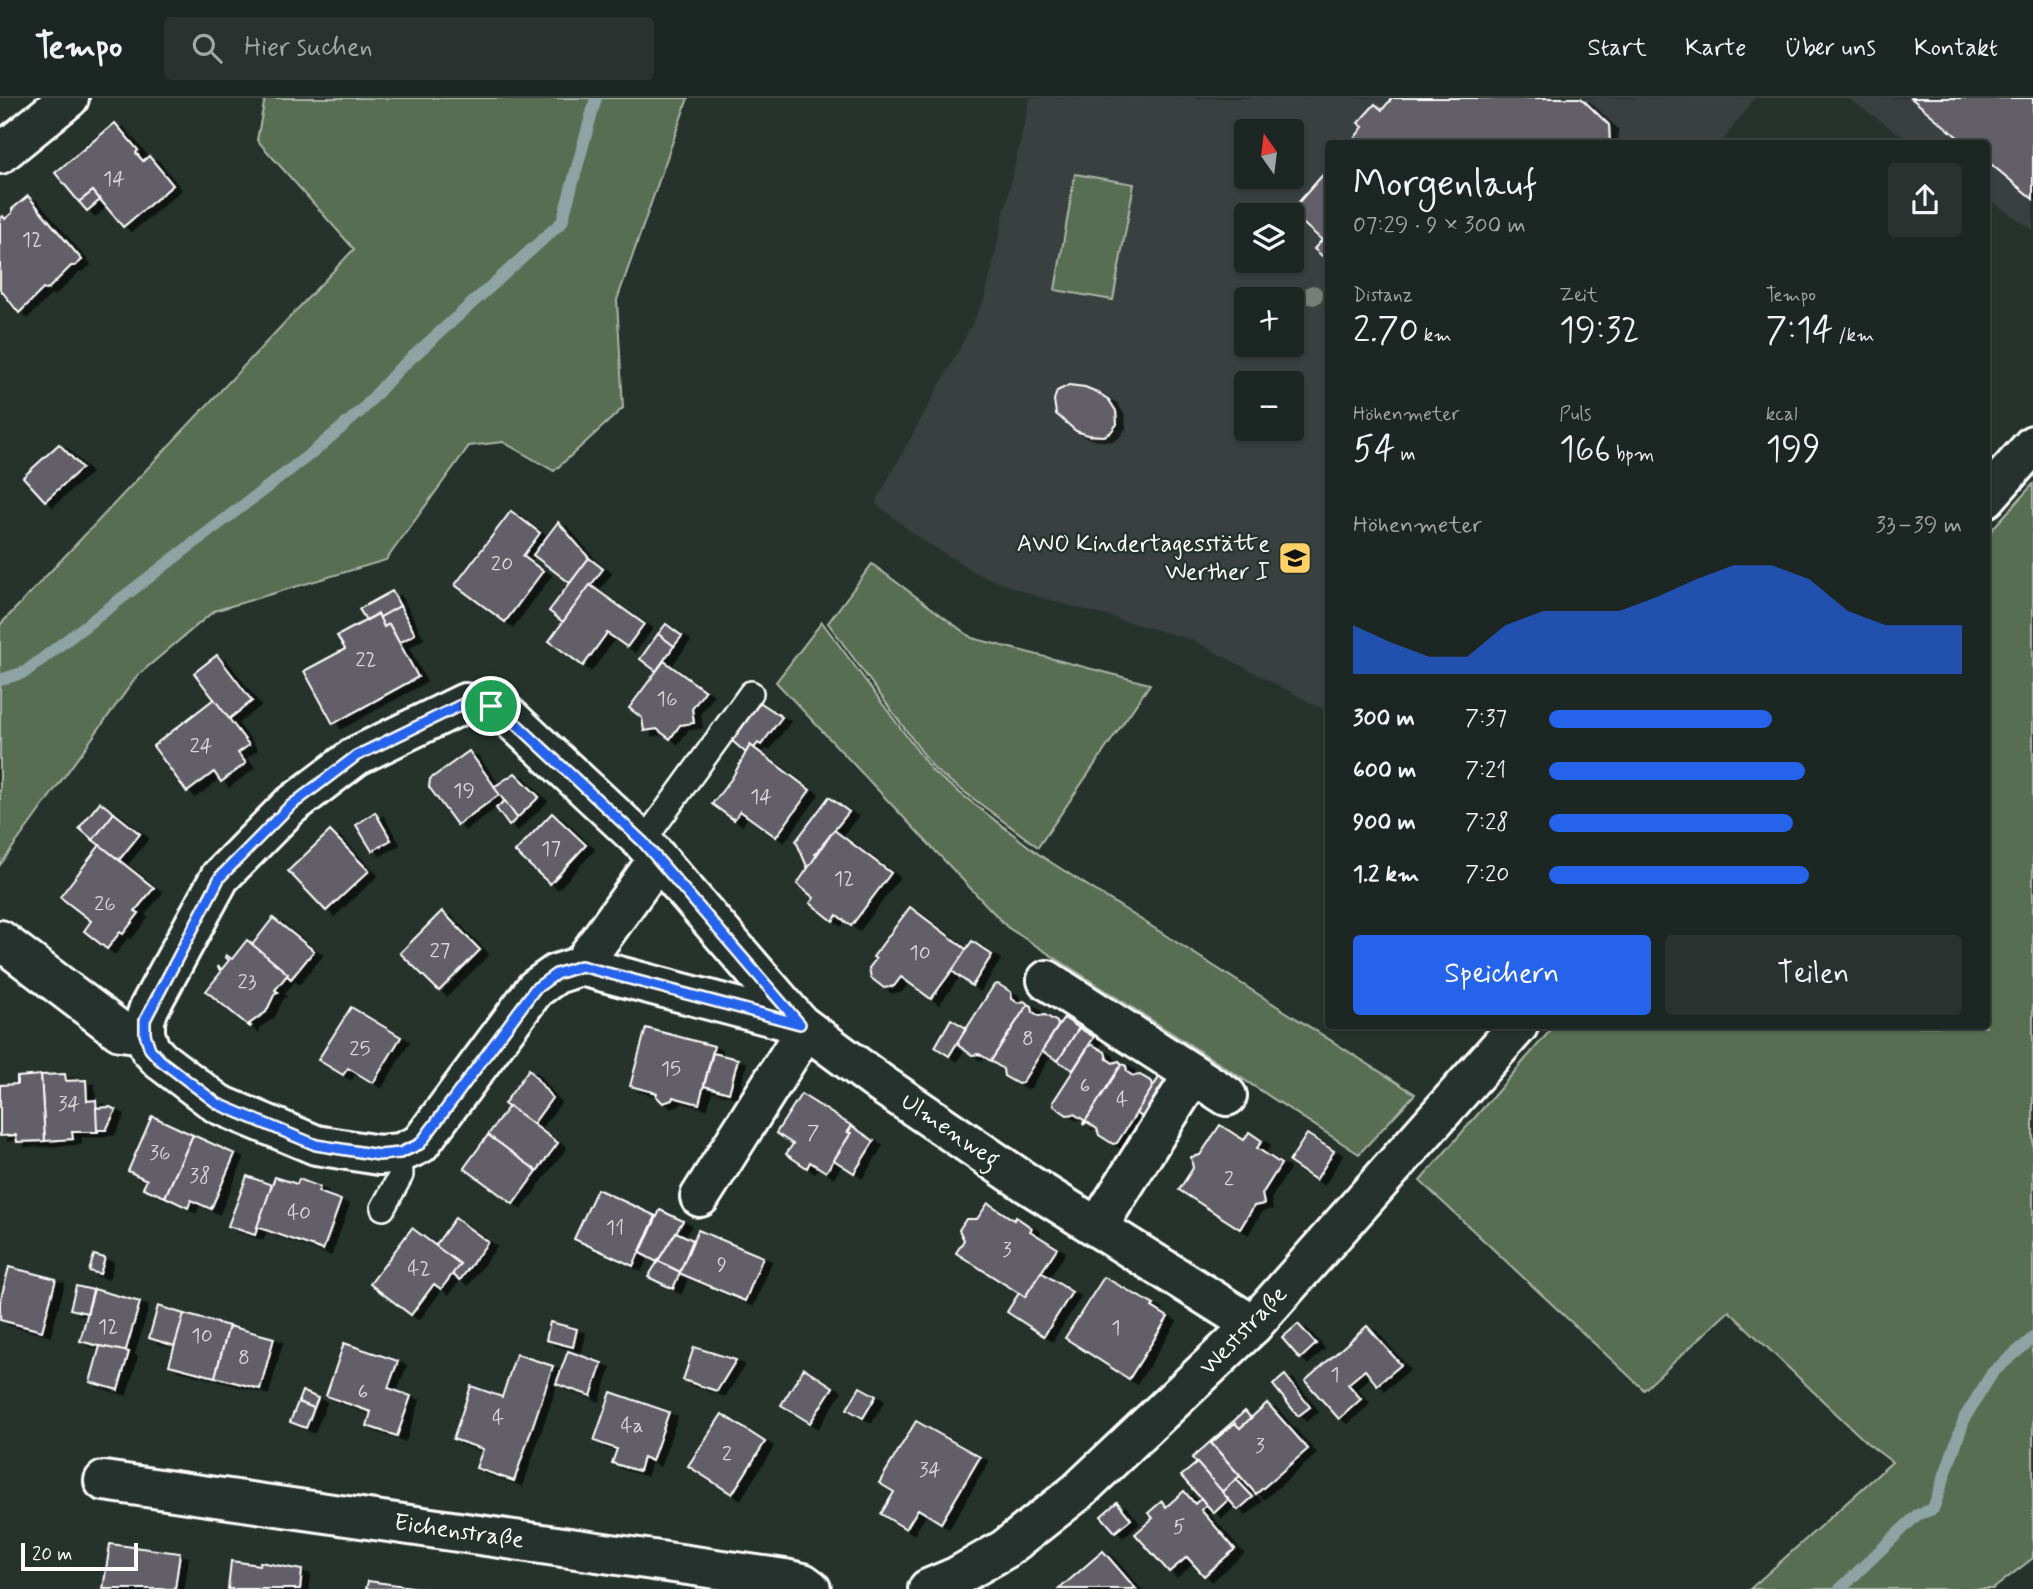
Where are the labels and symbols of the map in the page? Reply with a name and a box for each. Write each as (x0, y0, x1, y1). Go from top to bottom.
north arrow (1234, 119, 1304, 189)
house number: 14 (103, 165, 125, 193)
house number: 12 (22, 226, 42, 254)
place label: AWO Kindertagesstätte Werther I (1017, 529, 1270, 588)
school or university icon: AWO Kindertagesstätte Werther I (1276, 539, 1314, 577)
house number: 20 (491, 550, 513, 578)
house number: 22 (355, 646, 377, 674)
pin (461, 676, 521, 736)
house number: 16 (657, 685, 678, 713)
house number: 24 (189, 732, 213, 760)
house number: 19 (453, 777, 475, 805)
house number: 14 (750, 783, 772, 811)
house number: 17 (541, 835, 561, 863)
house number: 12 (834, 865, 854, 893)
house number: 26 (94, 890, 116, 918)
house number: 27 (430, 937, 450, 965)
house number: 10 (909, 939, 931, 967)
house number: 23 (237, 968, 257, 996)
house number: 8 (1022, 1025, 1034, 1053)
house number: 25 (349, 1035, 371, 1063)
house number: 15 (661, 1055, 681, 1083)
house number: 6 (1080, 1072, 1090, 1100)
street label: Ulmenweg (893, 1086, 1006, 1178)
house number: 4 (1116, 1086, 1128, 1114)
house number: 34 (58, 1090, 80, 1118)
house number: 7 (807, 1119, 820, 1147)
house number: 36 (149, 1139, 171, 1167)
house number: 38 (190, 1162, 211, 1190)
house number: 2 (1224, 1165, 1234, 1193)
house number: 40 (287, 1199, 311, 1227)
house number: 11 (606, 1214, 624, 1242)
house number: 3 (1002, 1236, 1012, 1264)
house number: 9 (717, 1251, 727, 1279)
house number: 42 (407, 1255, 431, 1283)
street label: Weststraße (1194, 1279, 1295, 1382)
house number: 12 (98, 1313, 118, 1341)
house number: 1 (1111, 1314, 1121, 1342)
house number: 10 (191, 1322, 213, 1350)
house number: 8 (238, 1344, 250, 1372)
house number: 1 (1330, 1361, 1340, 1389)
house number: 6 (358, 1378, 368, 1406)
house number: 4 (492, 1404, 504, 1432)
house number: 4a (620, 1412, 644, 1440)
house number: 3 (1255, 1432, 1265, 1460)
house number: 2 (722, 1440, 732, 1468)
house number: 34 (919, 1456, 941, 1484)
street label: Eichenstraße (392, 1508, 526, 1556)
house number: 5 (1173, 1513, 1185, 1541)
scale bar (21, 1540, 138, 1572)

